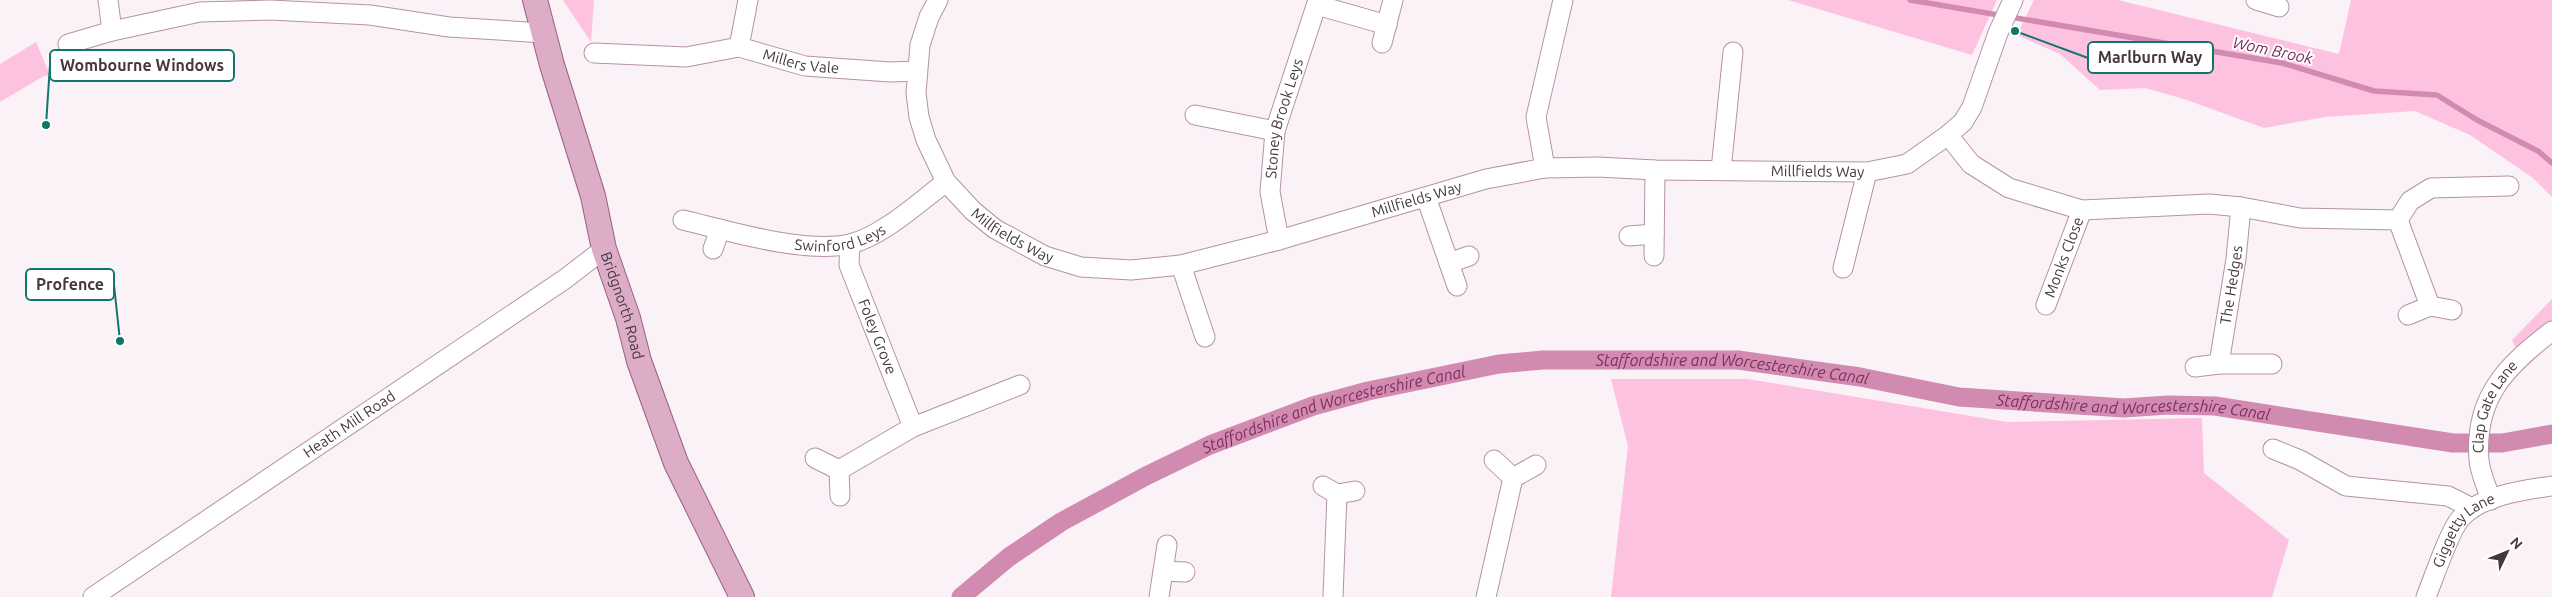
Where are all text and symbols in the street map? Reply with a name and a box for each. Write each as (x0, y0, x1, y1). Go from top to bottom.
water label: Wom Brook (2231, 33, 2315, 67)
callout: Marlburn Way (2088, 42, 2213, 73)
street label: Millers Vale (761, 45, 840, 76)
text: Marlburn Way (2098, 48, 2203, 66)
callout: Wombourne Windows (50, 50, 234, 81)
text: Wombourne Windows (60, 56, 224, 74)
street label: Stoney Brook Leys (1262, 56, 1306, 179)
street label: Millfields Way (1771, 162, 1864, 180)
street label: Millfields Way (1369, 178, 1464, 220)
street label: Millfields Way (968, 204, 1056, 266)
street label: Monks Close (2041, 215, 2087, 300)
street label: Swinford Leys (794, 221, 888, 254)
street label: The Hedges (2217, 245, 2245, 326)
street label: Bridgnorth Road (598, 249, 647, 361)
callout: Profence (26, 269, 114, 300)
text: Profence (36, 275, 104, 293)
street label: Foley Grove (855, 296, 900, 377)
water label: Staffordshire and Worcestershire Canal (1595, 351, 1871, 388)
street label: Clap Gate Lane (2469, 357, 2521, 453)
water label: Staffordshire and Worcestershire Canal (1198, 362, 1468, 457)
street label: Heath Mill Road (300, 387, 398, 461)
water label: Staffordshire and Worcestershire Canal (1995, 390, 2272, 424)
street label: Giggetty Lane (2429, 489, 2497, 570)
north arrow (2482, 527, 2532, 577)
text: N (2507, 534, 2526, 552)

